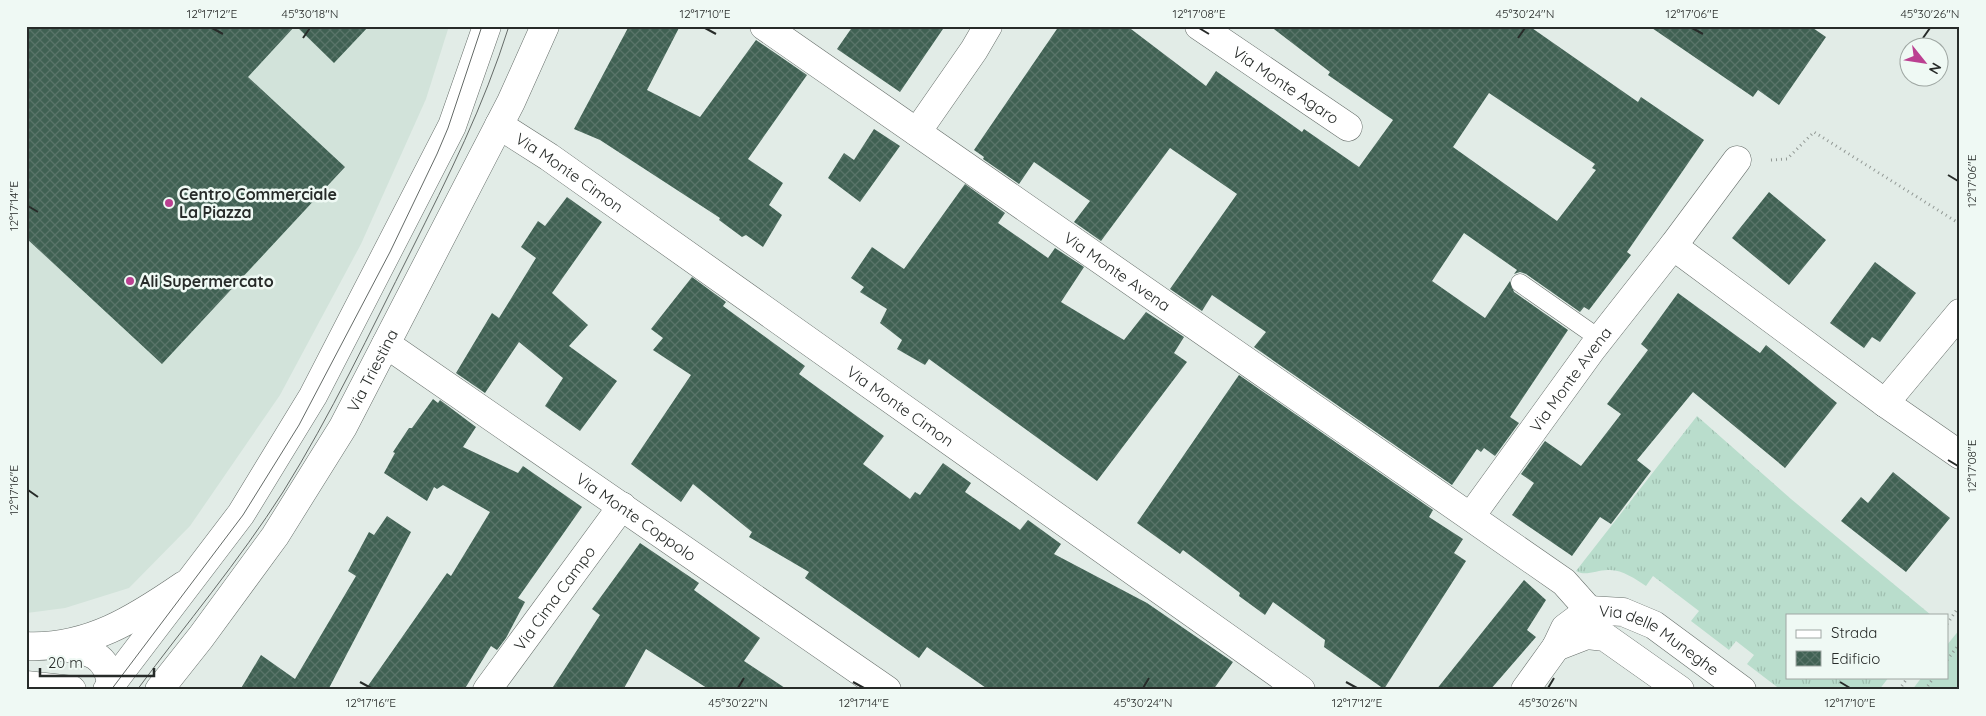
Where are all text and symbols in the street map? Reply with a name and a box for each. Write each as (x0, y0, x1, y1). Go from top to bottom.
text: 12°17'12"E (187, 6, 237, 21)
text: 45°30'18"N (282, 6, 338, 21)
text: 12°17'10"E (680, 6, 731, 21)
text: 12°17'08"E (1172, 6, 1226, 21)
text: 45°30'24"N (1496, 6, 1554, 21)
text: 12°17'06"E (1666, 6, 1719, 21)
text: 45°30'26"N (1900, 6, 1960, 21)
north arrow (1898, 38, 1948, 88)
street label: Via Monte Agaro (1229, 42, 1343, 128)
text: N (1925, 60, 1946, 77)
street label: Via Monte Cimon (512, 128, 627, 217)
text: 12°17'06"E (1964, 154, 1979, 208)
text: 12°17'14"E (6, 181, 21, 231)
place label: Centro Commerciale La Piazza (179, 184, 337, 222)
marker: Centro Commerciale La Piazza (163, 197, 175, 209)
street label: Via Monte Avena (1060, 227, 1174, 315)
place label: Ali Supermercato (140, 271, 274, 291)
marker: Ali Supermercato (124, 275, 136, 287)
street label: Via Monte Avena (1525, 323, 1616, 436)
street label: Via Triestina (343, 325, 402, 415)
street label: Via Monte Cimon (843, 361, 958, 451)
text: 12°17'08"E (1964, 439, 1979, 493)
text: 12°17'16"E (6, 465, 21, 515)
street label: Via Monte Coppolo (572, 468, 700, 565)
street label: Via Cima Campo (509, 542, 599, 654)
street label: Via delle Muneghe (1598, 601, 1723, 680)
legend (1786, 614, 1948, 678)
text: Strada (1831, 623, 1877, 642)
scale bar (40, 646, 154, 678)
text: Edificio (1831, 649, 1880, 668)
text: 20 m (48, 653, 83, 672)
text: 12°17'16"E (346, 695, 396, 710)
text: 45°30'22"N (708, 695, 768, 710)
text: 12°17'14"E (839, 695, 889, 710)
text: 45°30'24"N (1114, 695, 1172, 710)
text: 12°17'12"E (1332, 695, 1382, 710)
text: 45°30'26"N (1518, 695, 1578, 710)
text: 12°17'10"E (1825, 695, 1876, 710)

